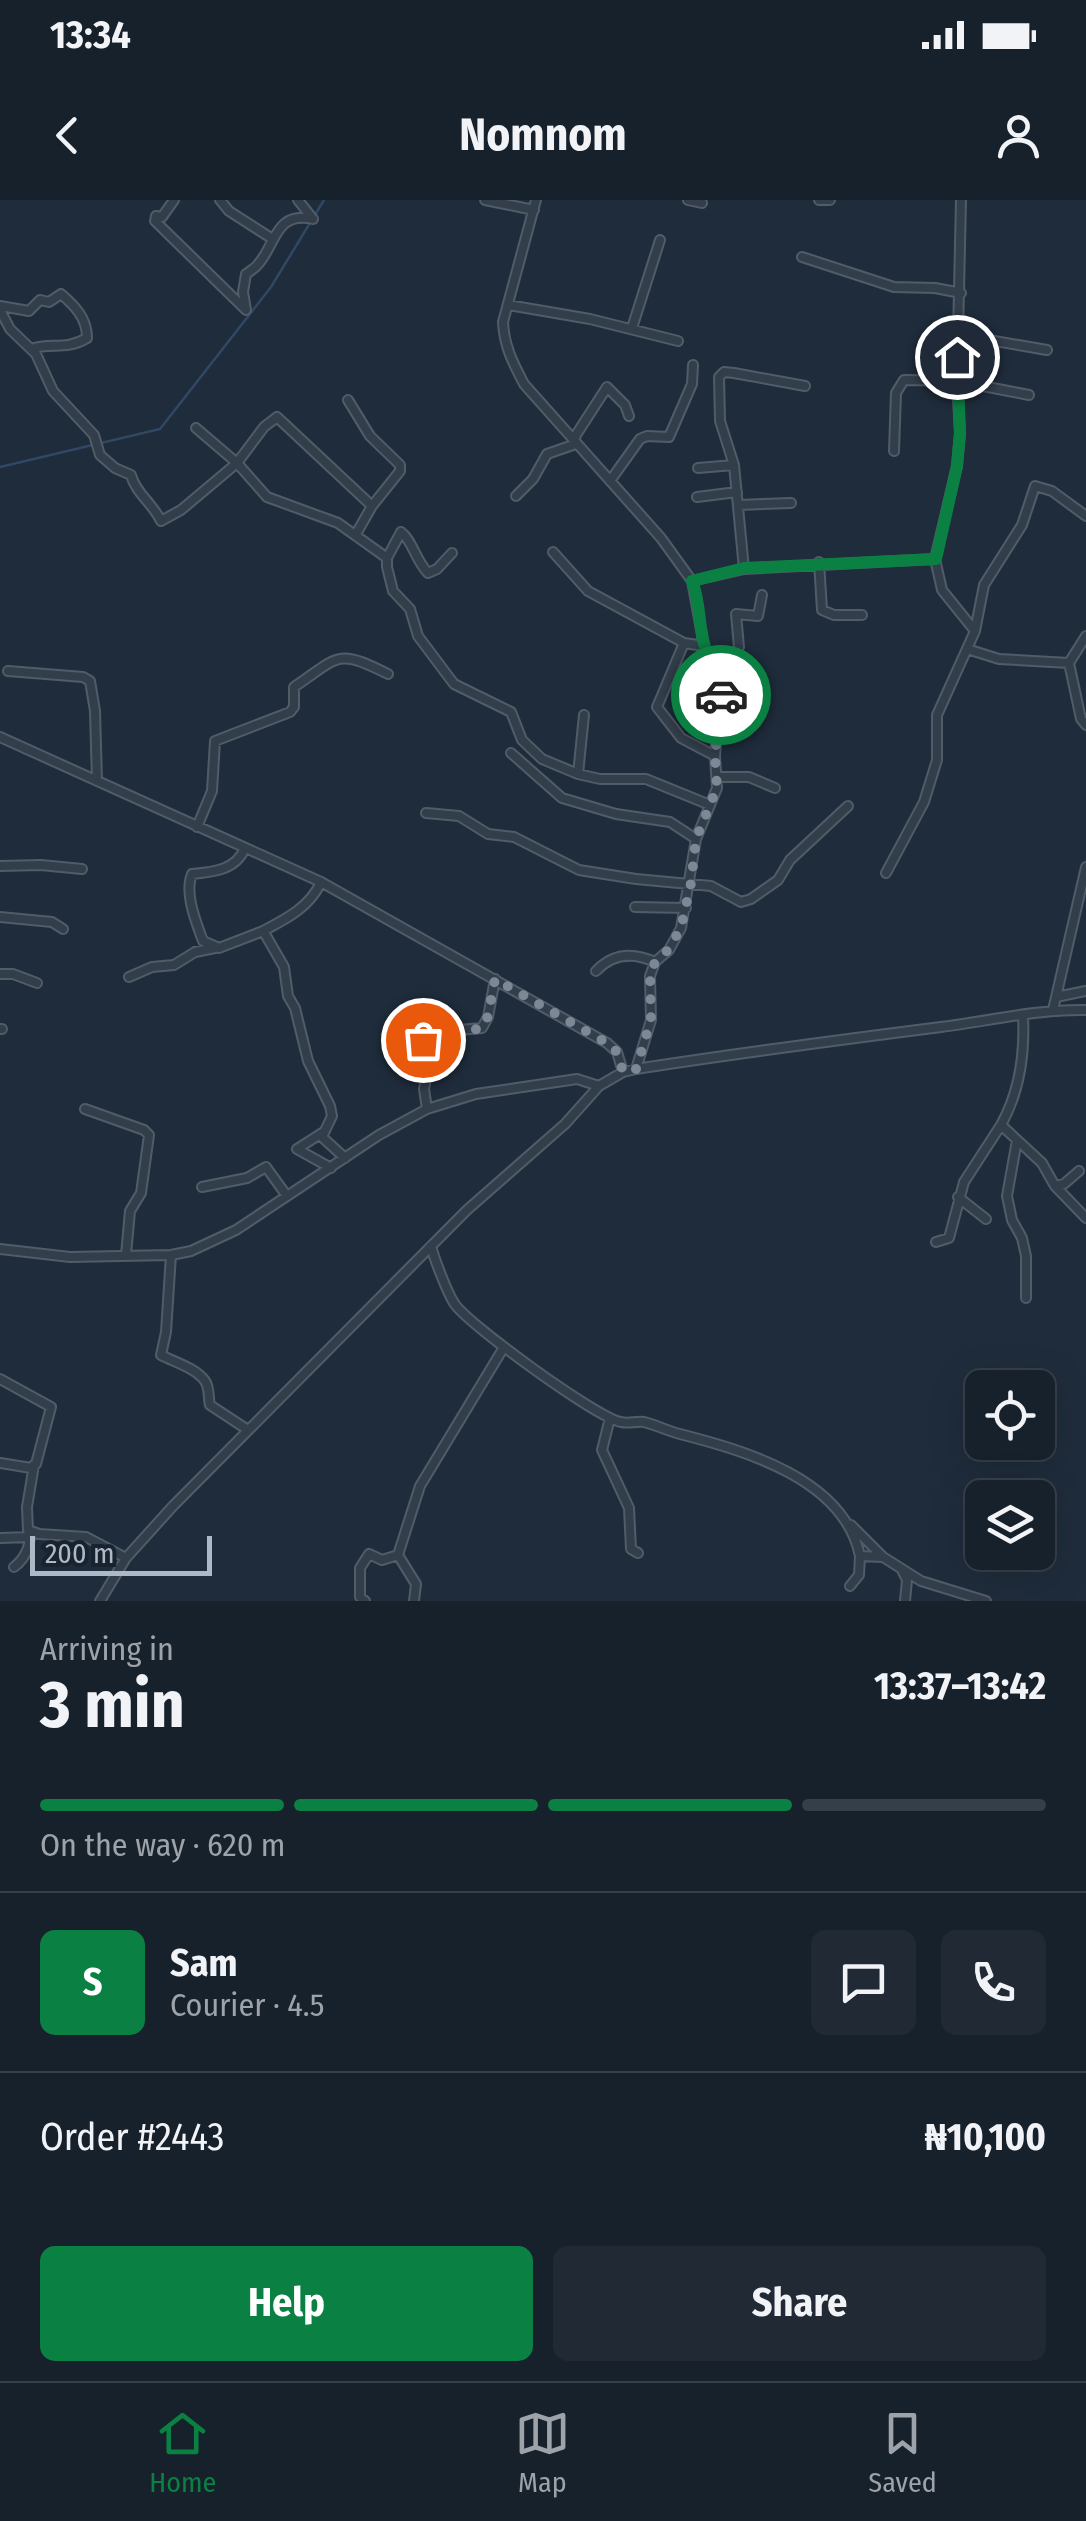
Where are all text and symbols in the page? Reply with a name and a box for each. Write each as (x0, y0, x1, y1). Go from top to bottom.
text: 13:34 (50, 12, 131, 58)
icon: back (40, 108, 95, 163)
text: Nomnom (459, 108, 627, 162)
icon: person (991, 108, 1046, 163)
pin (915, 315, 1000, 400)
icon: home (930, 330, 985, 385)
courier (671, 645, 771, 745)
icon: car (694, 668, 749, 723)
pin (381, 998, 466, 1083)
icon: bag (396, 1013, 451, 1068)
map controls (965, 1370, 1055, 1570)
button: locate (965, 1370, 1055, 1460)
button: layers (965, 1480, 1055, 1570)
scale bar (30, 1531, 212, 1576)
text: 200 m (45, 1537, 115, 1570)
text: Arriving in (40, 1630, 174, 1668)
text: 13:37–13:42 (874, 1663, 1046, 1709)
text: 3 min (40, 1666, 185, 1744)
text: On the way · 620 m (40, 1826, 285, 1864)
button: chat (811, 1930, 916, 2035)
button: phone (941, 1930, 1046, 2035)
text: Sam (170, 1940, 238, 1986)
text: S (83, 1959, 102, 2005)
text: Courier · 4.5 (170, 1986, 325, 2024)
text: Order #2443 (40, 2114, 224, 2160)
text: ₦10,100 (924, 2114, 1046, 2160)
button: Help (40, 2246, 533, 2361)
button: Share (553, 2246, 1046, 2361)
tab: Home (149, 2406, 216, 2499)
tab: Map (515, 2406, 570, 2499)
tab: Saved (868, 2406, 937, 2499)

